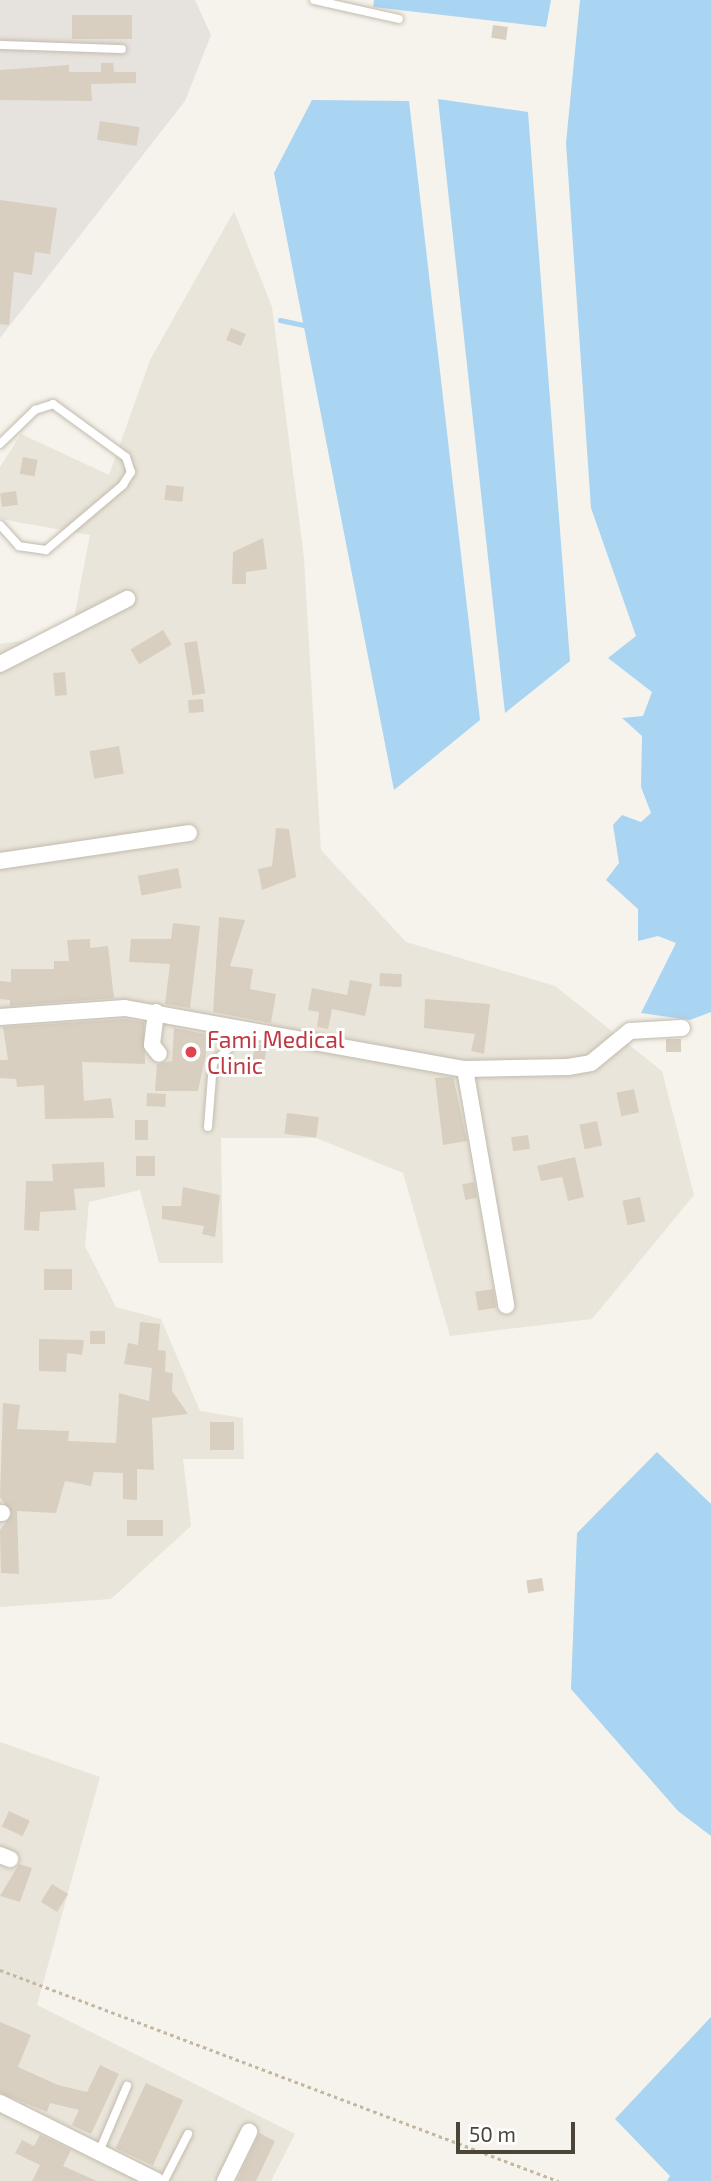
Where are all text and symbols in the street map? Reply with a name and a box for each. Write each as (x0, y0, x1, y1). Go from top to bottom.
place label: Fami Medical Clinic (207, 1025, 345, 1079)
marker: Fami Medical Clinic (181, 1042, 201, 1062)
scale bar (459, 2108, 578, 2152)
text: 50 m (469, 2121, 516, 2146)

